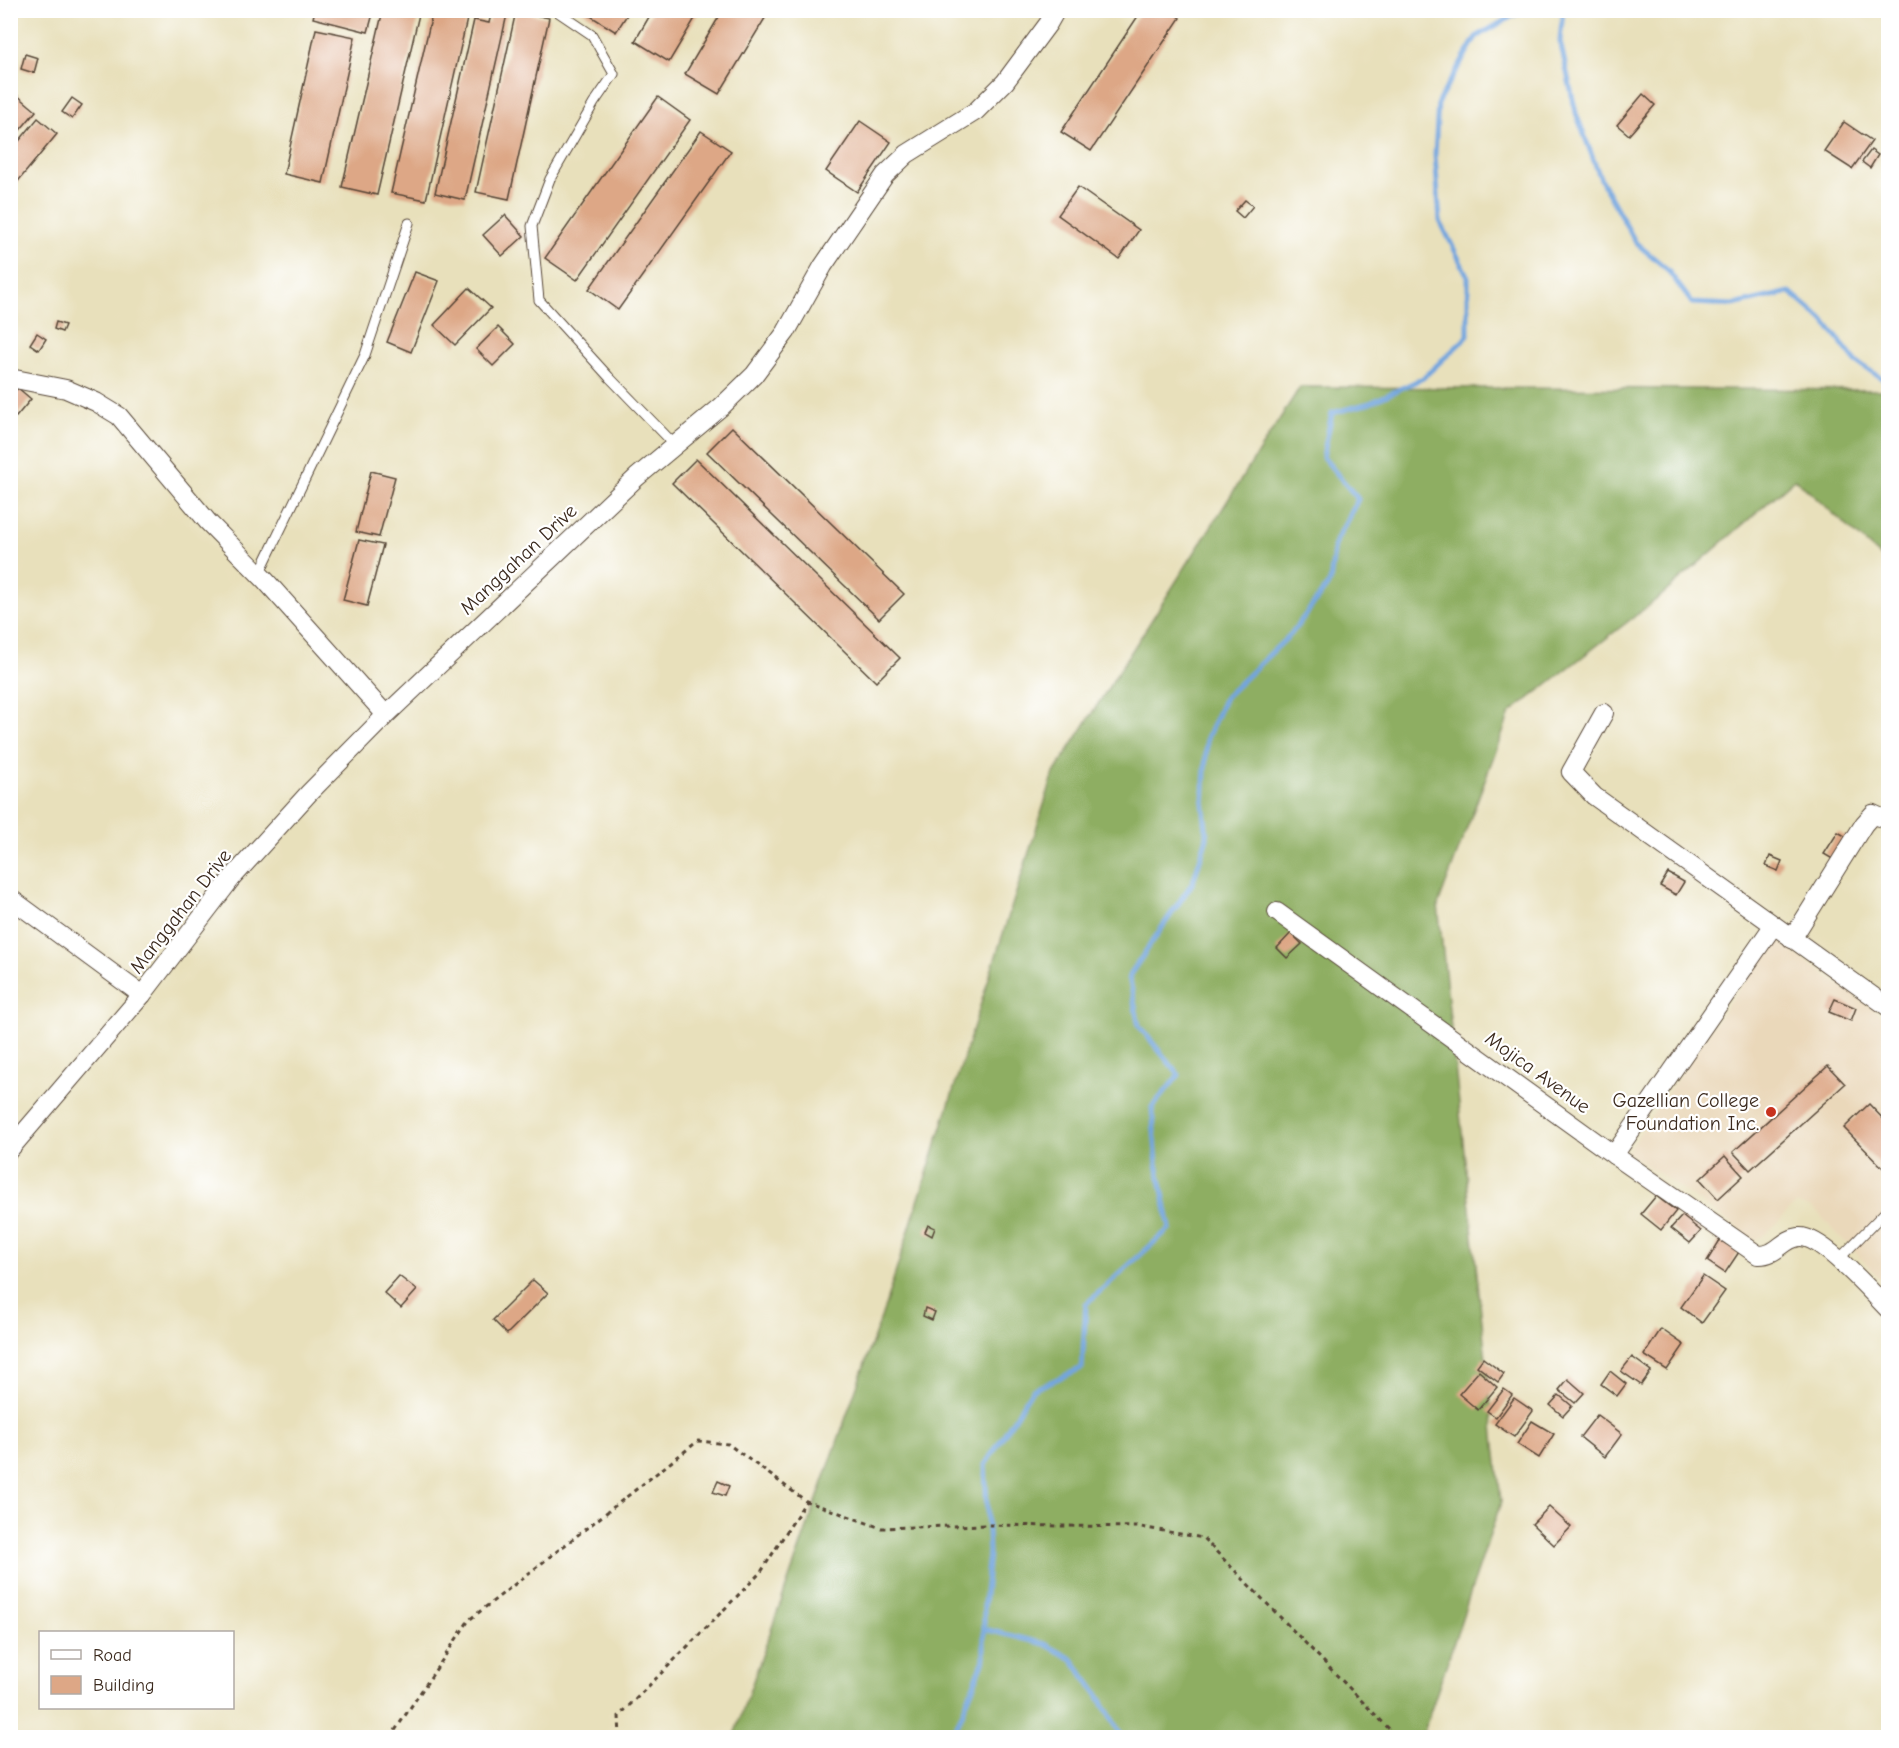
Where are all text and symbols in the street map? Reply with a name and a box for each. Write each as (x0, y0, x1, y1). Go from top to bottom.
street label: Manggahan Drive (455, 499, 582, 619)
street label: Manggahan Drive (125, 845, 236, 978)
street label: Mojica Avenue (1481, 1027, 1595, 1118)
place label: Gazellian College Foundation Inc. (1613, 1089, 1759, 1135)
marker: Gazellian College Foundation Inc. (1764, 1105, 1778, 1119)
legend (39, 1631, 234, 1709)
text: Road (93, 1645, 132, 1666)
text: Building (93, 1675, 155, 1696)

